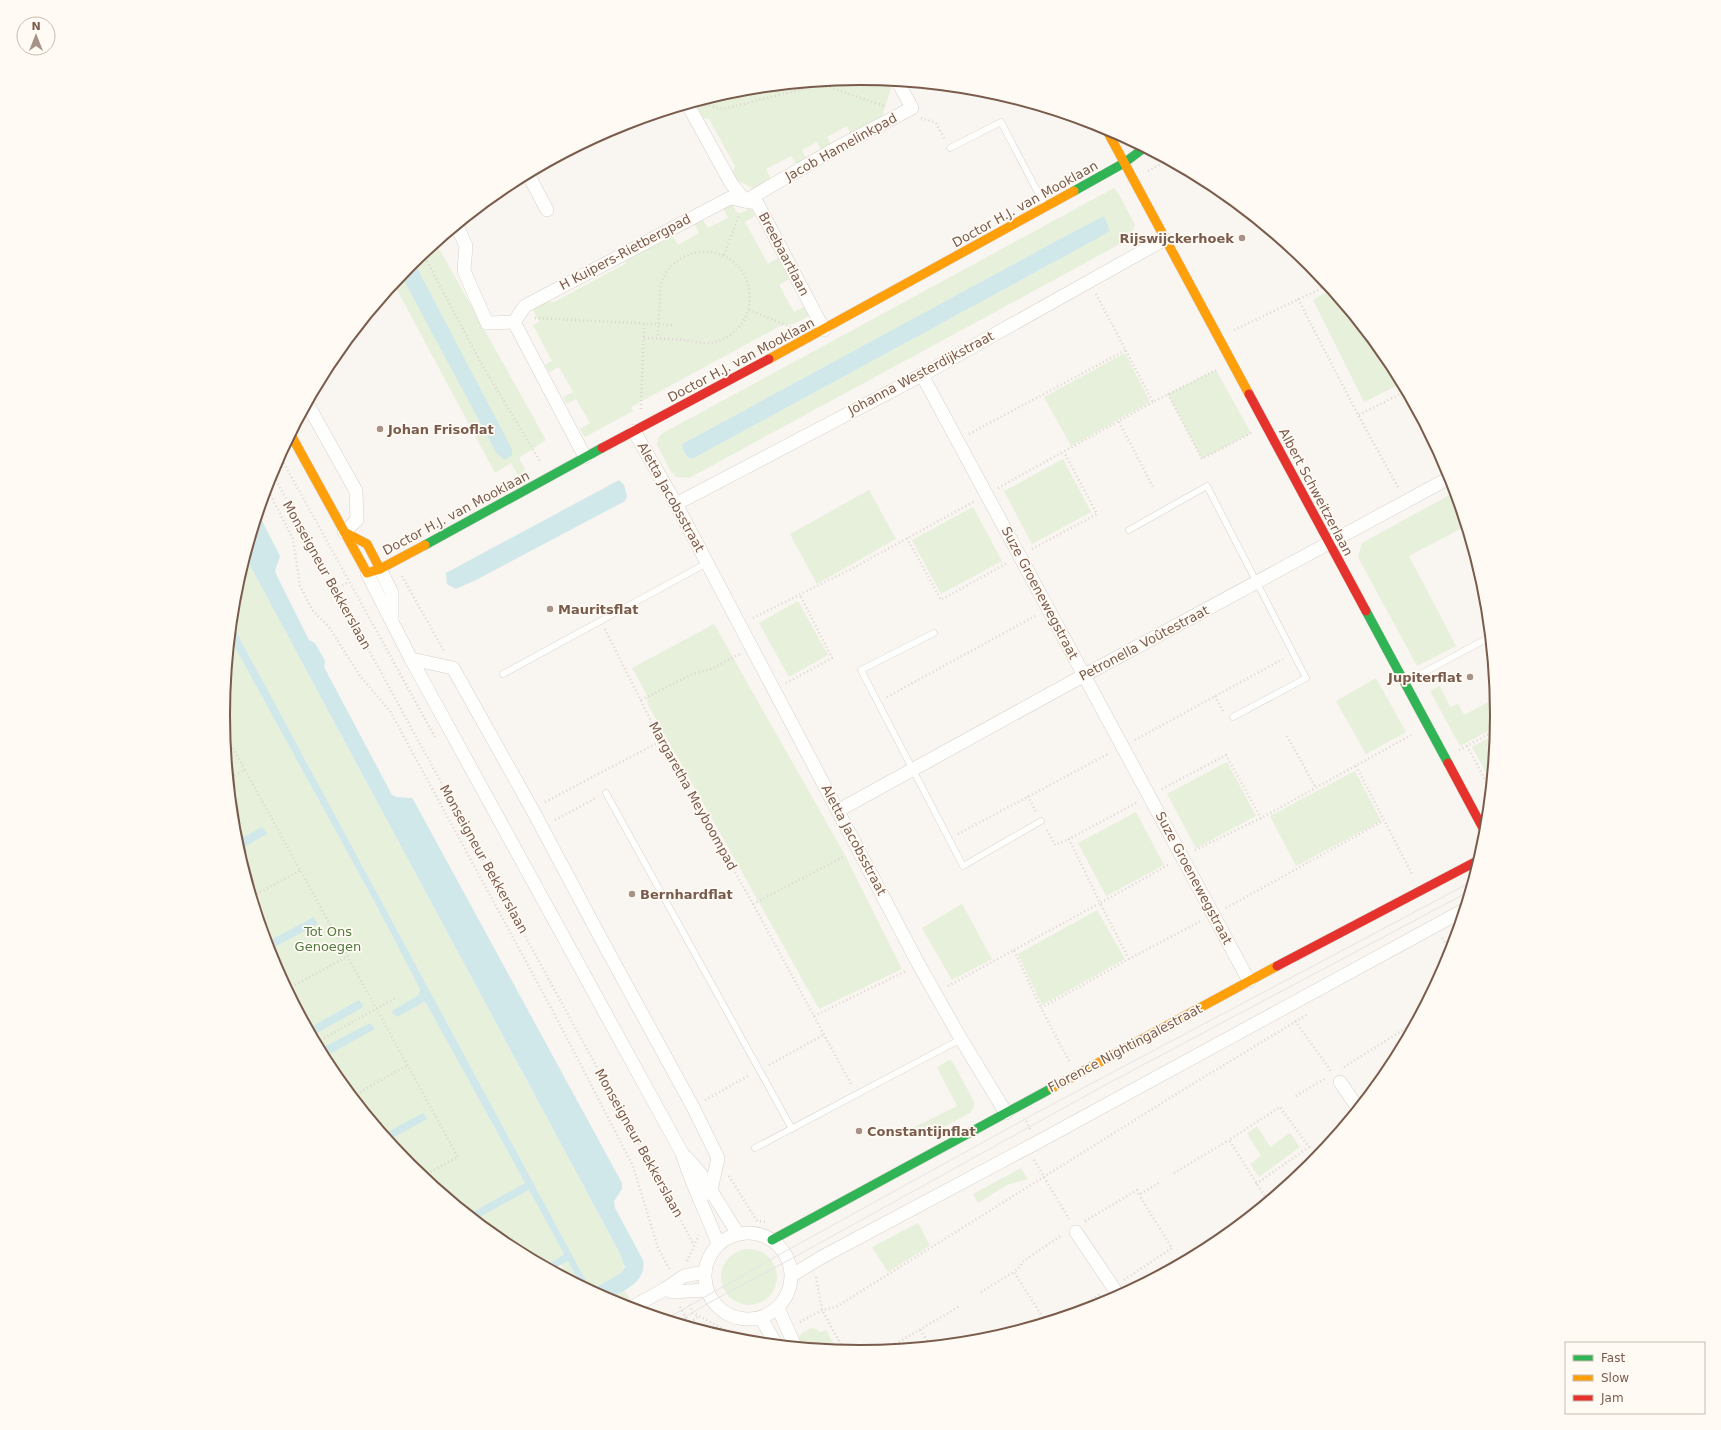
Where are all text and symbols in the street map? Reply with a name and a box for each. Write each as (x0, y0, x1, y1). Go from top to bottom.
north arrow (16, 16, 56, 56)
text: N (31, 20, 41, 33)
street label: Jacob Hamelinkpad (782, 110, 899, 184)
street label: Doctor H.J. van Mooklaan (950, 158, 1100, 250)
street label: Breebaartlaan (756, 210, 812, 298)
street label: H Kuipers-Rietbergpad (557, 211, 693, 293)
place label: Rijswijckerhoek (1120, 231, 1234, 246)
marker: Rijswijckerhoek (1237, 233, 1247, 243)
street label: Doctor H.J. van Mooklaan (665, 315, 817, 405)
street label: Johanna Westerdijkstraat (845, 328, 996, 418)
place label: Johan Frisoflat (387, 422, 494, 437)
marker: Johan Frisoflat (375, 424, 385, 434)
street label: Albert Schweitzerlaan (1276, 426, 1356, 558)
street label: Aletta Jacobsstraat (635, 440, 707, 554)
street label: Doctor H.J. van Mooklaan (380, 468, 532, 558)
street label: Monseigneur Bekkerslaan (280, 498, 374, 652)
street label: Suze Groenewegstraat (999, 524, 1081, 662)
place label: Mauritsflat (558, 602, 638, 617)
street label: Petronella Voûtestraat (1077, 602, 1211, 684)
marker: Mauritsflat (545, 604, 555, 614)
place label: Jupiterflat (1387, 670, 1462, 685)
marker: Jupiterflat (1465, 672, 1475, 682)
street label: Margaretha Meyboompad (646, 719, 740, 873)
street label: Monseigneur Bekkerslaan (437, 782, 531, 936)
street label: Aletta Jacobsstraat (819, 782, 889, 898)
street label: Suze Groenewegstraat (1153, 809, 1235, 947)
place label: Bernhardflat (640, 887, 733, 902)
marker: Bernhardflat (627, 889, 637, 899)
park label: Tot Ons Genoegen (295, 924, 361, 954)
street label: Florence Nightingalestraat (1045, 1001, 1205, 1095)
street label: Monseigneur Bekkerslaan (592, 1066, 686, 1220)
place label: Constantijnflat (867, 1124, 976, 1139)
marker: Constantijnflat (854, 1126, 864, 1136)
legend (1565, 1342, 1705, 1414)
text: Fast (1601, 1351, 1625, 1365)
text: Slow (1601, 1371, 1629, 1385)
text: Jam (1600, 1391, 1624, 1405)

